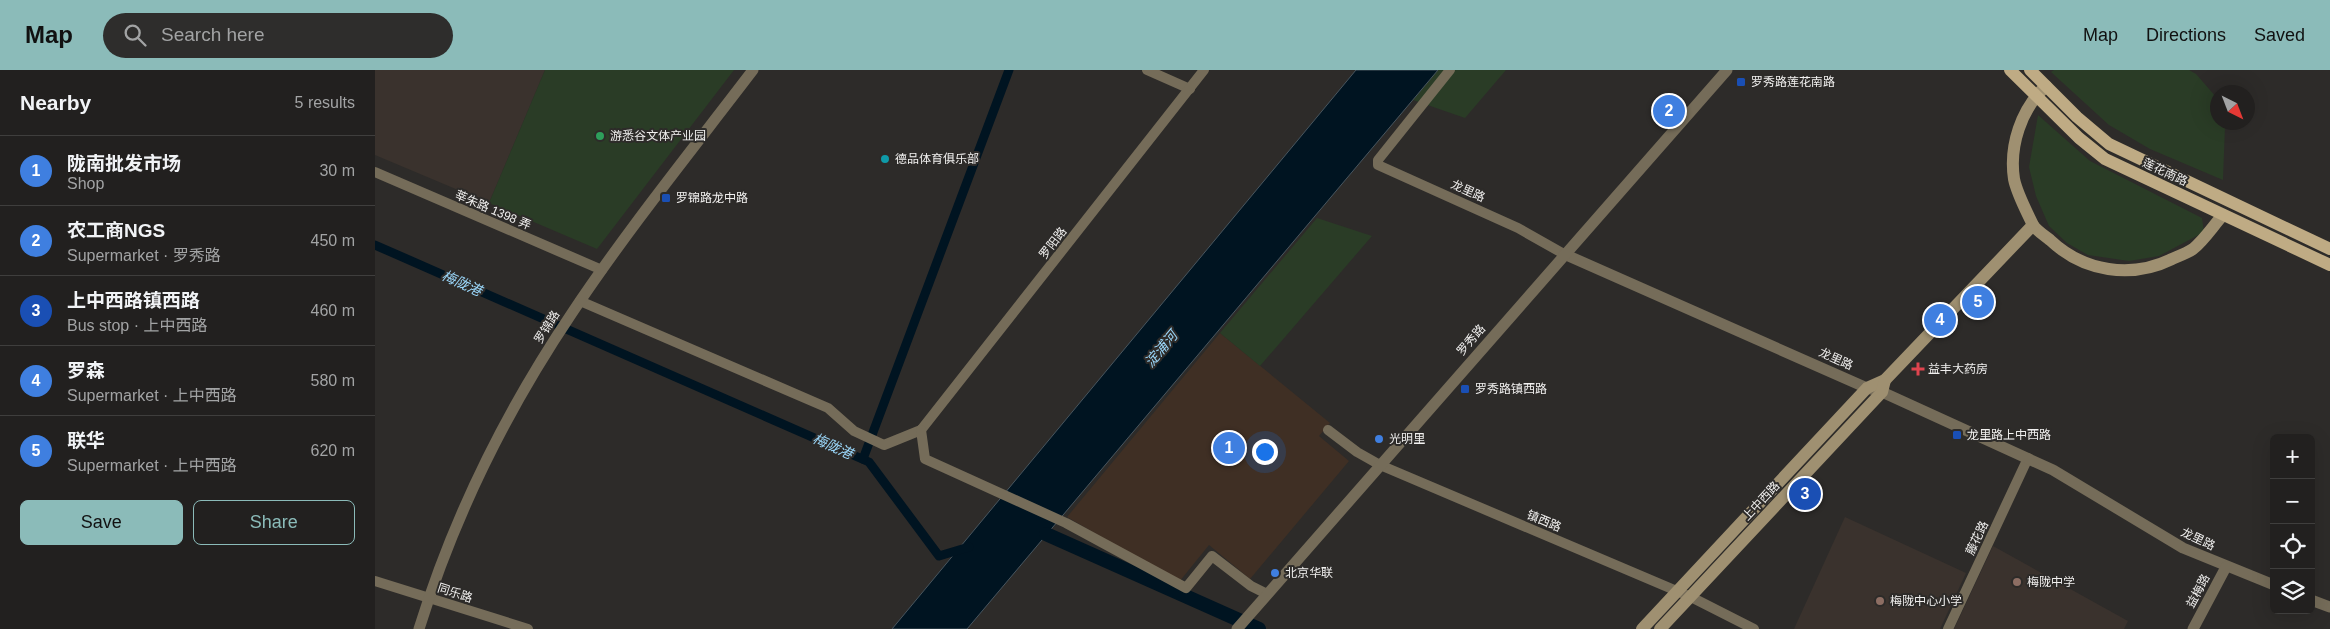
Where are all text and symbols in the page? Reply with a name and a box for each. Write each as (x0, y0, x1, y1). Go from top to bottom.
search box (103, 13, 453, 58)
text: Map (25, 21, 73, 48)
icon: search (121, 21, 149, 49)
text: Search here (161, 24, 265, 45)
text: Map (2083, 25, 2118, 45)
text: Directions (2146, 25, 2226, 45)
text: Saved (2254, 25, 2305, 45)
place label: 罗秀路莲花南路 (1751, 75, 1835, 89)
marker: 罗秀路莲花南路 (1735, 76, 1747, 88)
north arrow (2210, 85, 2255, 130)
text: Nearby (20, 91, 91, 114)
pin: 2 (1653, 92, 1685, 130)
text: 5 results (295, 94, 355, 111)
place label: 游悉谷文体产业园 (610, 129, 706, 143)
marker: 游悉谷文体产业园 (594, 130, 606, 142)
place label: 德品体育俱乐部 (895, 152, 979, 166)
text: 陇南批发市场 (67, 153, 181, 174)
marker: 德品体育俱乐部 (879, 153, 891, 165)
street label: 莲花南路 (2140, 156, 2190, 188)
text: 1 (32, 162, 40, 179)
text: 30 m (319, 162, 355, 179)
text: Shop (67, 175, 104, 192)
street label: 龙里路 (1449, 177, 1487, 205)
street label: 莘朱路 1398 弄 (453, 188, 533, 232)
place label: 罗锦路龙中路 (676, 191, 748, 205)
marker: 罗锦路龙中路 (660, 192, 672, 204)
text: 农工商NGS (67, 220, 165, 241)
street label: 罗阳路 (1036, 225, 1070, 261)
text: 2 (32, 232, 40, 249)
text: 450 m (311, 232, 355, 249)
text: Supermarket · 罗秀路 (67, 247, 221, 264)
water label: 梅陇港 (440, 267, 486, 300)
pin: 5 (1962, 283, 1994, 321)
text: 上中西路镇西路 (67, 290, 200, 311)
pin: 4 (1924, 301, 1956, 339)
text: 3 (32, 302, 40, 319)
text: 460 m (311, 302, 355, 319)
street label: 罗锦路 (532, 308, 562, 346)
text: Bus stop · 上中西路 (67, 317, 207, 334)
street label: 罗秀路 (1454, 322, 1488, 358)
water label: 淀浦河 (1141, 325, 1183, 370)
street label: 龙里路 (1817, 345, 1855, 373)
text: 罗森 (67, 360, 105, 381)
place label: 益丰大药房 (1928, 362, 1988, 376)
marker: 益丰大药房 (1912, 363, 1924, 375)
text: 4 (32, 372, 40, 389)
text: 580 m (311, 372, 355, 389)
place label: 罗秀路镇西路 (1475, 382, 1547, 396)
marker: 罗秀路镇西路 (1459, 383, 1471, 395)
text: Supermarket · 上中西路 (67, 387, 237, 404)
place label: 龙里路上中西路 (1967, 428, 2051, 442)
pin: 1 (1213, 429, 1245, 467)
marker: 龙里路上中西路 (1951, 429, 1963, 441)
text: 联华 (67, 430, 105, 451)
water label: 梅陇港 (811, 430, 857, 463)
place label: 光明里 (1389, 432, 1425, 446)
marker: 光明里 (1373, 433, 1385, 445)
map controls (2270, 434, 2315, 614)
button: + (2270, 434, 2315, 479)
your location (1252, 439, 1278, 465)
text: 5 (32, 442, 40, 459)
text: 620 m (311, 442, 355, 459)
text: Supermarket · 上中西路 (67, 457, 237, 474)
pin: 3 (1789, 475, 1821, 513)
street label: 上中西路 (1740, 479, 1782, 523)
button: − (2270, 479, 2315, 524)
button: Save (20, 500, 183, 545)
button: Share (193, 500, 355, 545)
street label: 镇西路 (1525, 508, 1563, 534)
street label: 藤花路 (1963, 519, 1991, 557)
button: locate (2270, 524, 2315, 569)
street label: 龙里路 (2179, 525, 2217, 553)
place label: 北京华联 (1285, 566, 1333, 580)
marker: 北京华联 (1269, 567, 1281, 579)
button: layers (2270, 569, 2315, 614)
street label: 益梅路 (2183, 572, 2213, 610)
place label: 梅陇中学 (2027, 575, 2075, 589)
marker: 梅陇中学 (2011, 576, 2023, 588)
street label: 同乐路 (436, 581, 474, 605)
place label: 梅陇中心小学 (1890, 594, 1962, 608)
marker: 梅陇中心小学 (1874, 595, 1886, 607)

